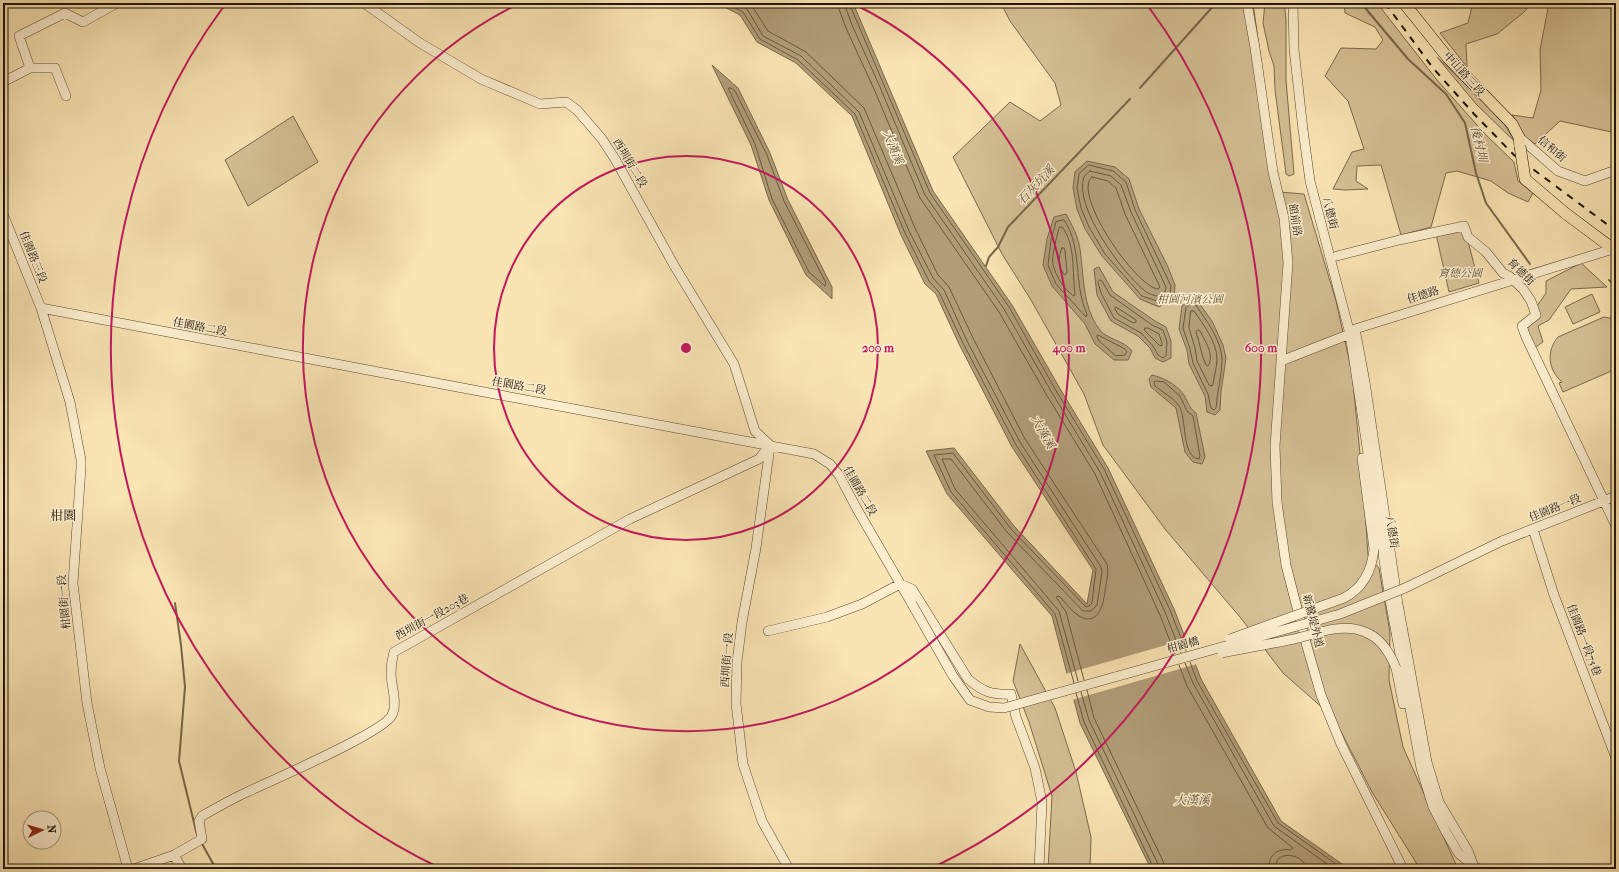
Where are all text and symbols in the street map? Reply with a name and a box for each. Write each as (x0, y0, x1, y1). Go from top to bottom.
street label: 中山路三段 (1441, 49, 1487, 99)
water label: 後村圳 (1468, 125, 1490, 165)
water label: 大漢溪 (880, 128, 907, 168)
street label: 信和街 (1535, 133, 1569, 165)
street label: 西圳街二段 (610, 136, 650, 190)
water label: 石灰坑溪 (1015, 161, 1059, 207)
street label: 八德街 (1320, 195, 1340, 231)
street label: 館前路 (1286, 203, 1304, 237)
street label: 佳園路三段 (17, 229, 49, 285)
street label: 育德街 (1505, 256, 1537, 288)
park label: 育德公園 (1438, 267, 1484, 280)
street label: 佳德路 (1405, 284, 1441, 306)
park label: 柑園河濱公園 (1157, 293, 1225, 306)
street label: 佳園路二段 (172, 315, 228, 339)
centre of rings (679, 341, 693, 355)
text: 200 m (862, 341, 895, 355)
text: 400 m (1052, 341, 1086, 356)
text: 600 m (1245, 341, 1278, 355)
street label: 佳園路二段 (491, 375, 547, 397)
water label: 大漢溪 (1028, 413, 1059, 453)
street label: 佳園路二段 (841, 464, 879, 518)
street label: 佳園路一段 (1527, 492, 1583, 524)
district label: 柑園 (50, 508, 76, 523)
street label: 八德街 (1383, 515, 1401, 549)
street label: 柑園街一段 (55, 574, 73, 630)
street label: 西圳街一段203巷 (393, 591, 471, 643)
street label: 新鶯堤外道 (1300, 593, 1326, 649)
street label: 佳園路一段75巷 (1564, 602, 1604, 678)
street label: 西圳街一段 (719, 632, 735, 688)
street label: 柑園橋 (1165, 634, 1201, 656)
water label: 大漢溪 (1174, 793, 1212, 807)
north arrow (22, 810, 62, 850)
text: N (45, 824, 58, 835)

